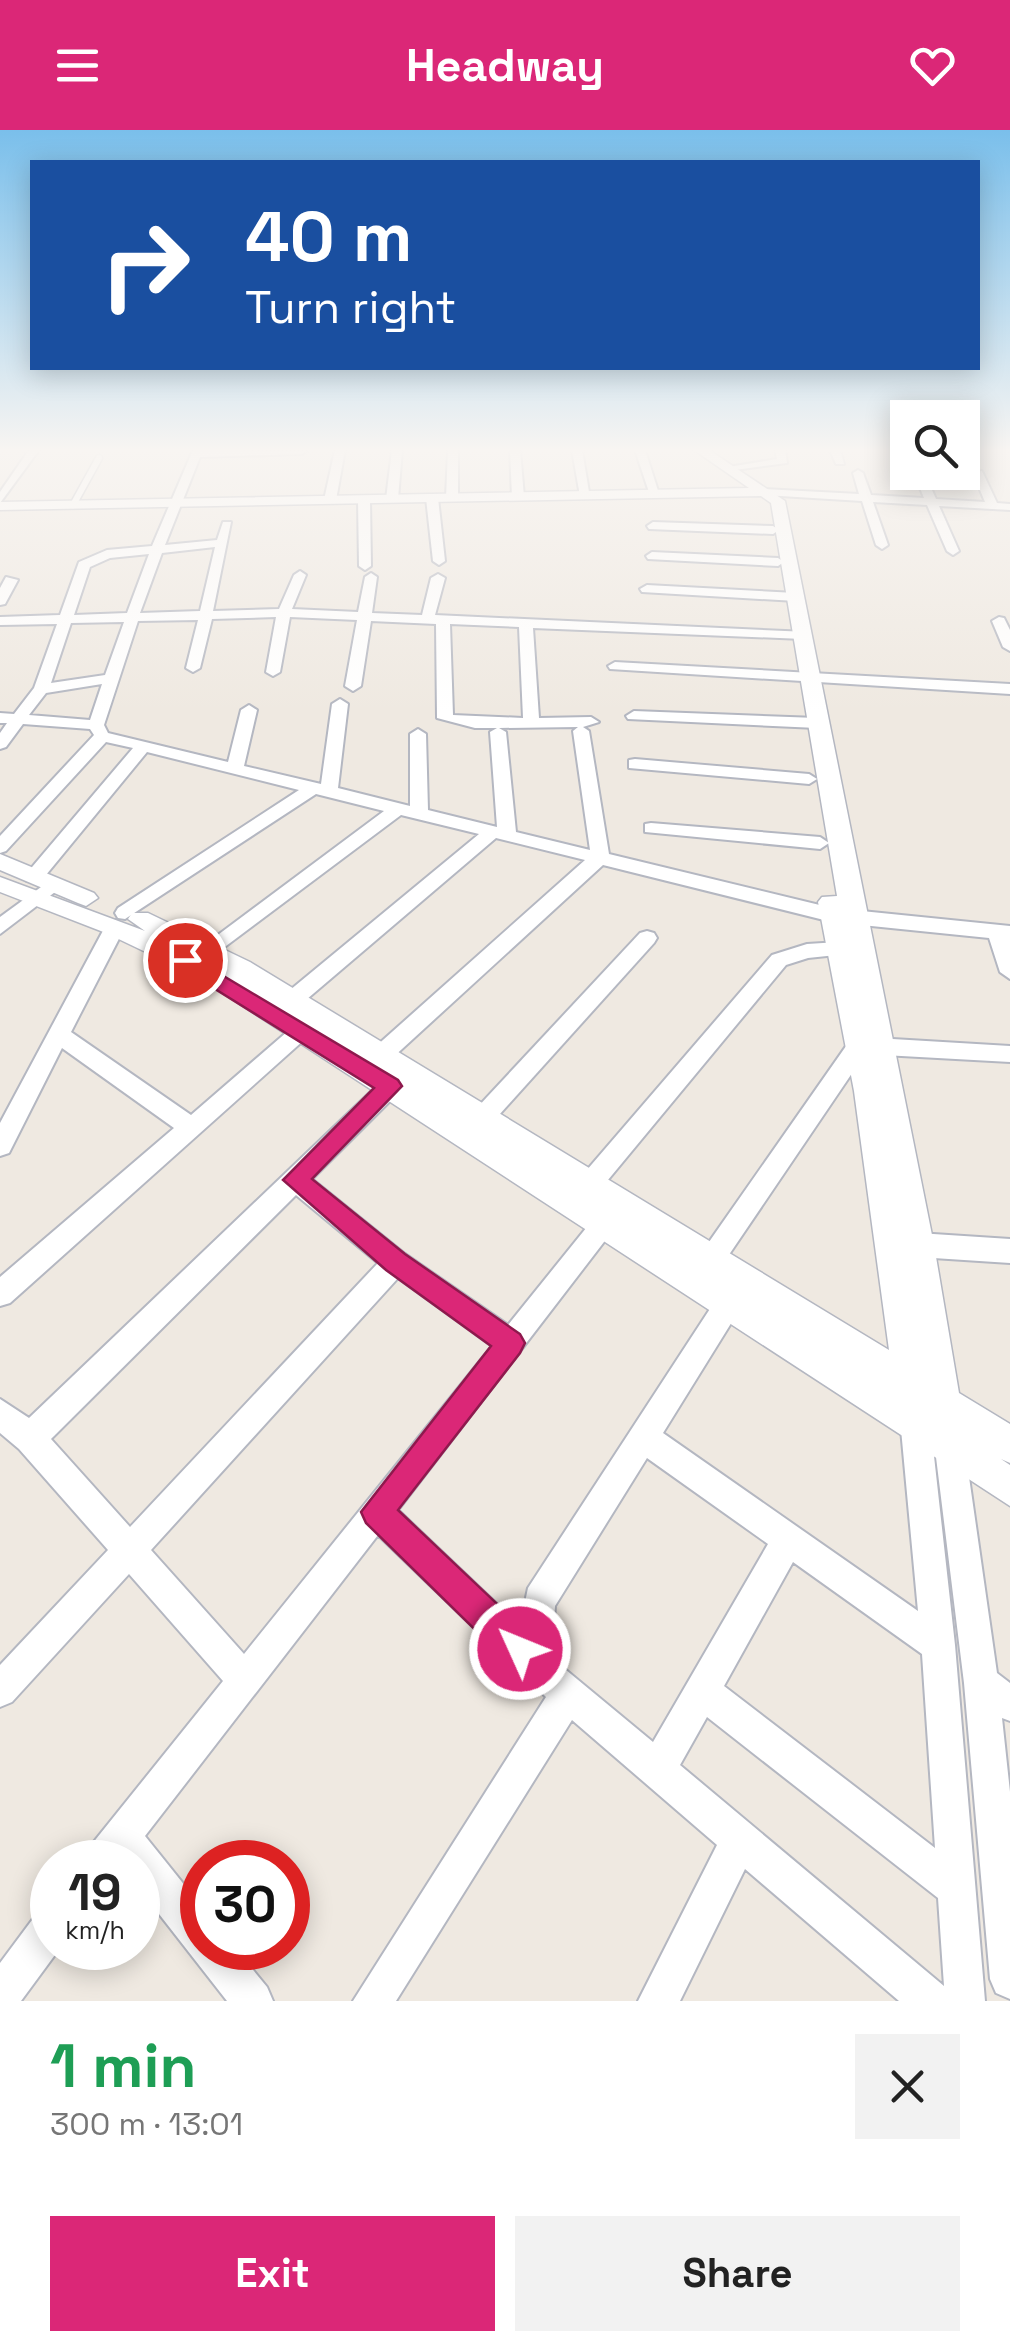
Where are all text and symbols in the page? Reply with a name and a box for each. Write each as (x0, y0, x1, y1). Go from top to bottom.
text: Headway (406, 37, 604, 94)
icon: menu (50, 38, 105, 93)
icon: heart (905, 38, 960, 93)
text: 40 m (245, 192, 412, 281)
icon: right (80, 200, 210, 330)
text: Turn right (245, 279, 456, 336)
map controls (890, 400, 980, 490)
button: search (890, 400, 980, 490)
pin (143, 918, 228, 1003)
icon: arrive (158, 933, 213, 988)
position arrow (468, 1597, 572, 1701)
speed limit sign: 30 (180, 1840, 310, 1970)
text: 19 (68, 1861, 122, 1925)
text: km/h (65, 1914, 125, 1946)
text: 1 min (50, 2028, 197, 2105)
button: close (855, 2034, 960, 2139)
text: 300 m · 13:01 (50, 2104, 243, 2144)
button: Exit (50, 2216, 495, 2331)
button: Share (515, 2216, 960, 2331)

